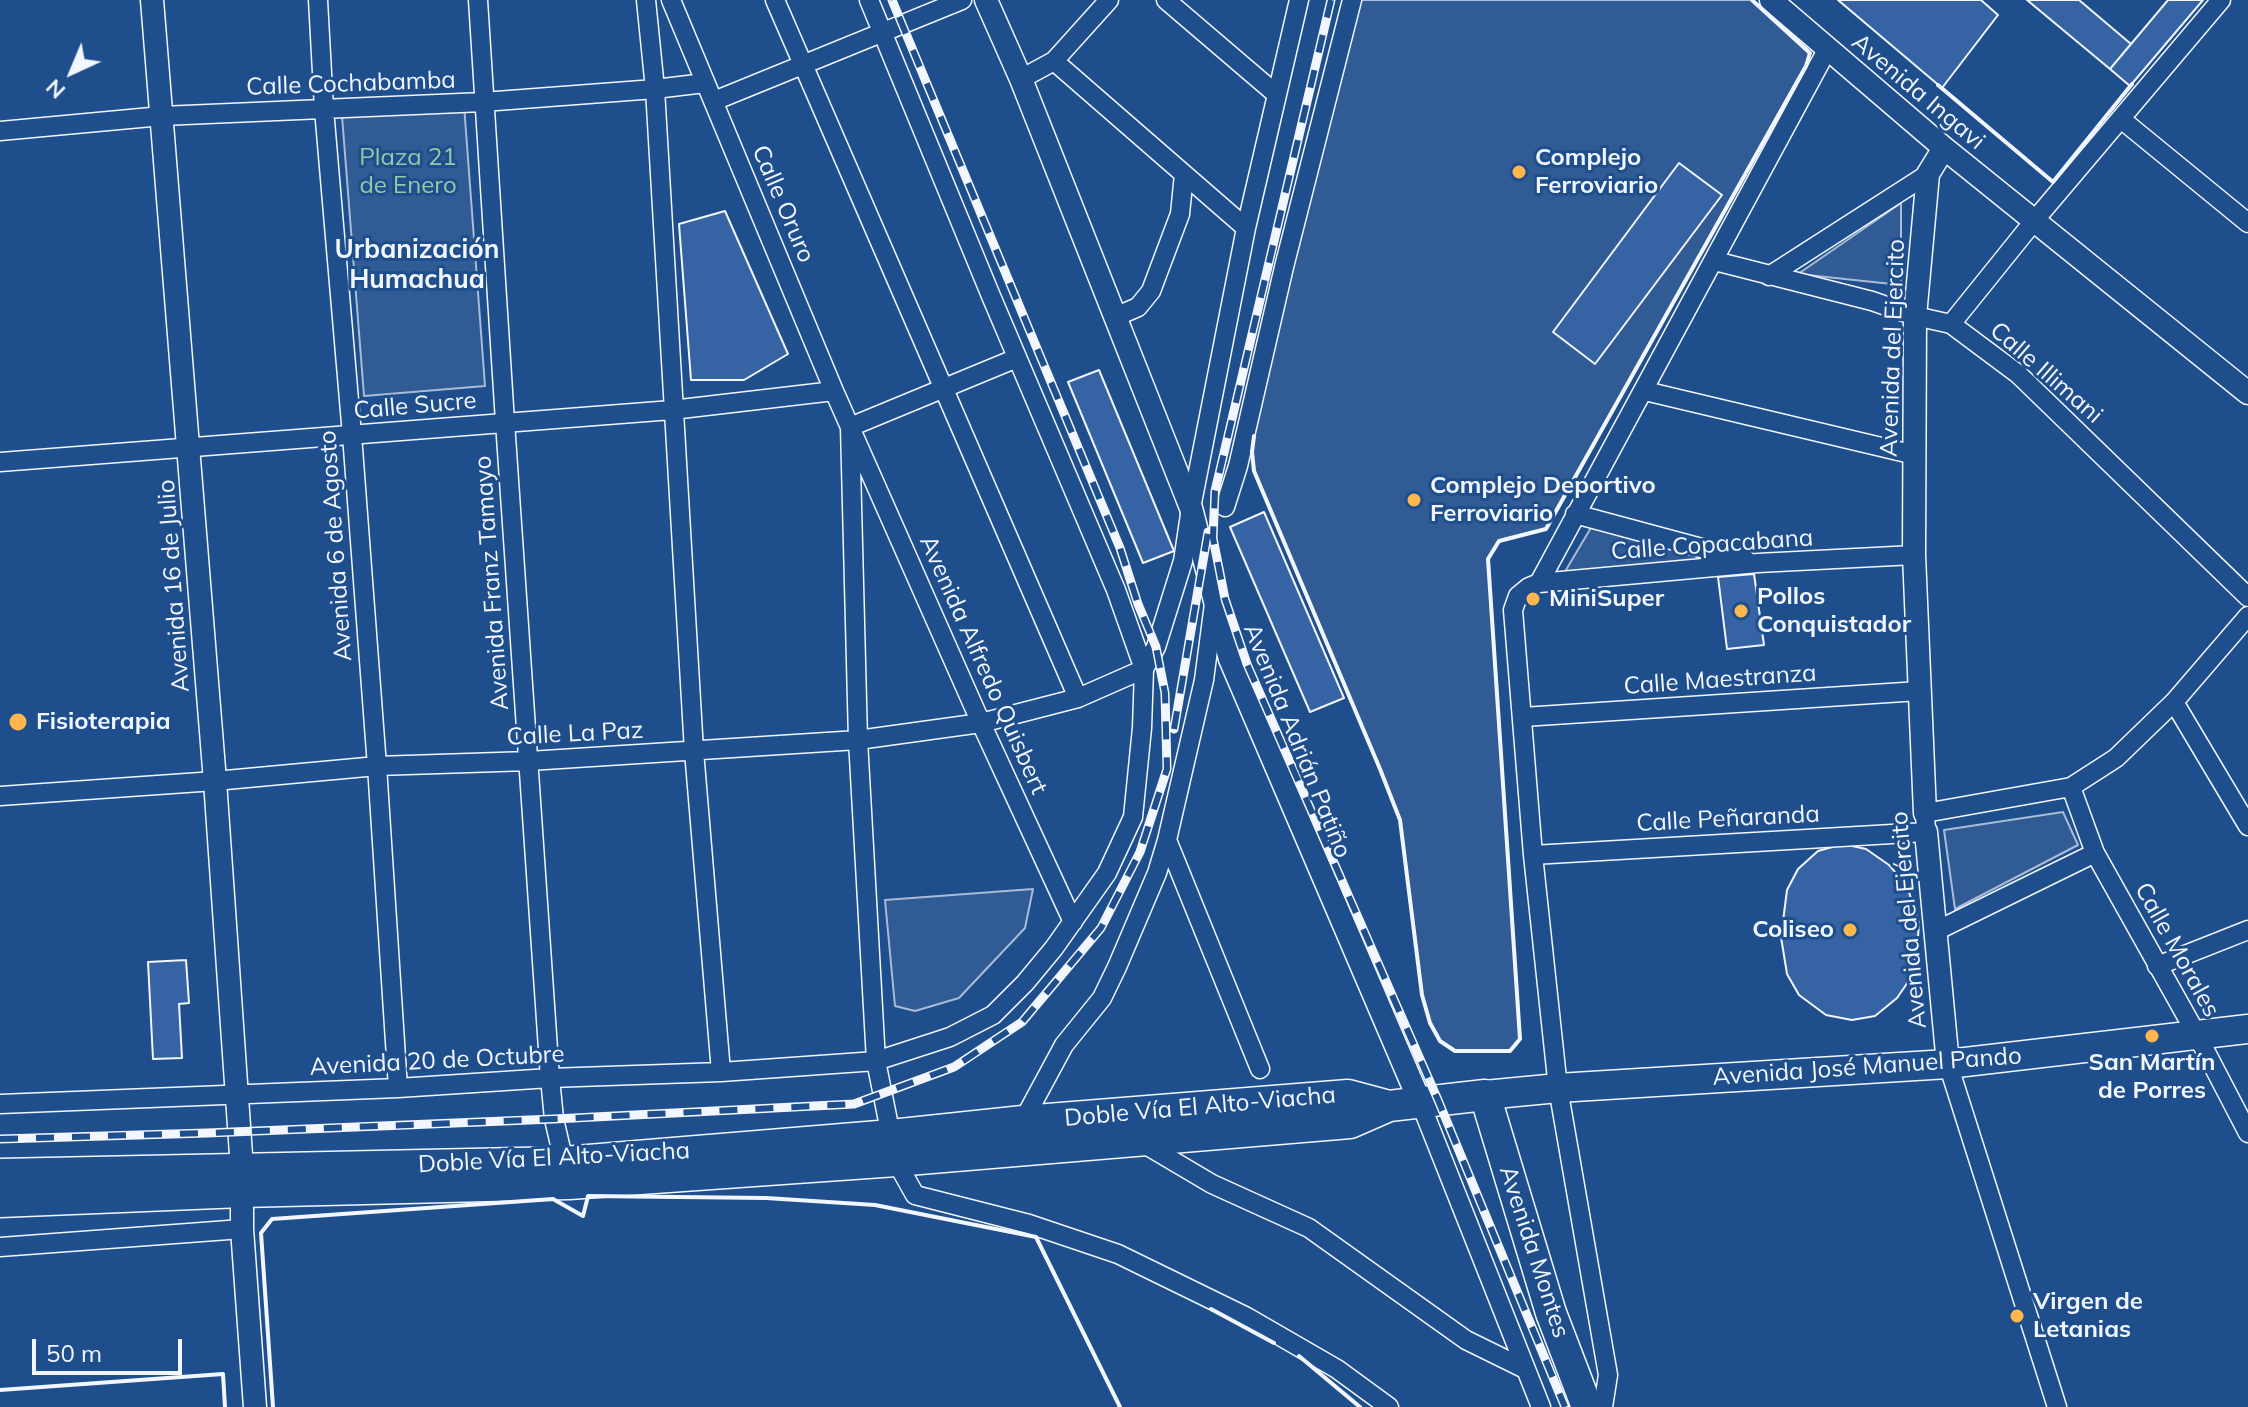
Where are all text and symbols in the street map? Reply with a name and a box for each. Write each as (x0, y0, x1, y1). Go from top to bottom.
street label: Avenida Ingavi (1846, 28, 1990, 156)
north arrow (32, 32, 112, 112)
street label: Calle Cochabamba (246, 66, 456, 102)
text: N (40, 73, 71, 105)
street label: Calle Oruro (745, 141, 821, 267)
park label: Plaza 21 de Enero (359, 144, 457, 200)
place label: Complejo Ferroviario (1535, 144, 1658, 200)
marker: Complejo Ferroviario (1510, 163, 1528, 181)
district label: Urbanización Humachua (335, 234, 499, 296)
street label: Avenida del Ejercito (1875, 239, 1911, 457)
street label: Calle Illimani (1984, 316, 2108, 430)
street label: Calle Sucre (352, 386, 478, 426)
street label: Avenida 6 de Agosto (314, 430, 358, 662)
street label: Avenida Franz Tamayo (469, 455, 515, 711)
place label: Complejo Deportivo Ferroviario (1430, 472, 1656, 528)
street label: Avenida 16 de Julio (152, 479, 196, 693)
marker: Complejo Deportivo Ferroviario (1405, 491, 1423, 509)
street label: Calle Copacabana (1610, 524, 1814, 566)
street label: Avenida Alfredo Quisbert (913, 531, 1053, 799)
place label: Pollos Conquistador (1757, 583, 1911, 639)
place label: MiniSuper (1549, 585, 1664, 613)
marker: MiniSuper (1524, 590, 1542, 608)
marker: Pollos Conquistador (1732, 602, 1750, 620)
street label: Avenida Adrián Patiño (1237, 620, 1357, 862)
street label: Calle Maestranza (1623, 659, 1817, 701)
place label: Fisioterapia (36, 708, 171, 736)
marker: Fisioterapia (7, 711, 29, 733)
street label: Calle La Paz (506, 716, 644, 752)
street label: Calle Peñaranda (1636, 800, 1820, 838)
street label: Avenida del Ejército (1885, 810, 1933, 1030)
street label: Calle Morales (2128, 878, 2226, 1022)
place label: Coliseo (1752, 916, 1834, 944)
marker: Coliseo (1841, 921, 1859, 939)
marker: San Martín de Porres (2143, 1027, 2161, 1045)
street label: Avenida 20 de Octubre (309, 1040, 565, 1082)
street label: Avenida José Manuel Pando (1711, 1042, 2023, 1092)
place label: San Martín de Porres (2088, 1049, 2216, 1105)
street label: Doble Vía El Alto-Viacha (1063, 1081, 1337, 1133)
street label: Doble Vía El Alto-Viacha (417, 1136, 691, 1180)
street label: Avenida Montes (1493, 1162, 1575, 1342)
place label: Virgen de Letanias (2033, 1288, 2143, 1344)
marker: Virgen de Letanias (2008, 1307, 2026, 1325)
scale bar (36, 1323, 186, 1373)
text: 50 m (46, 1338, 102, 1368)

